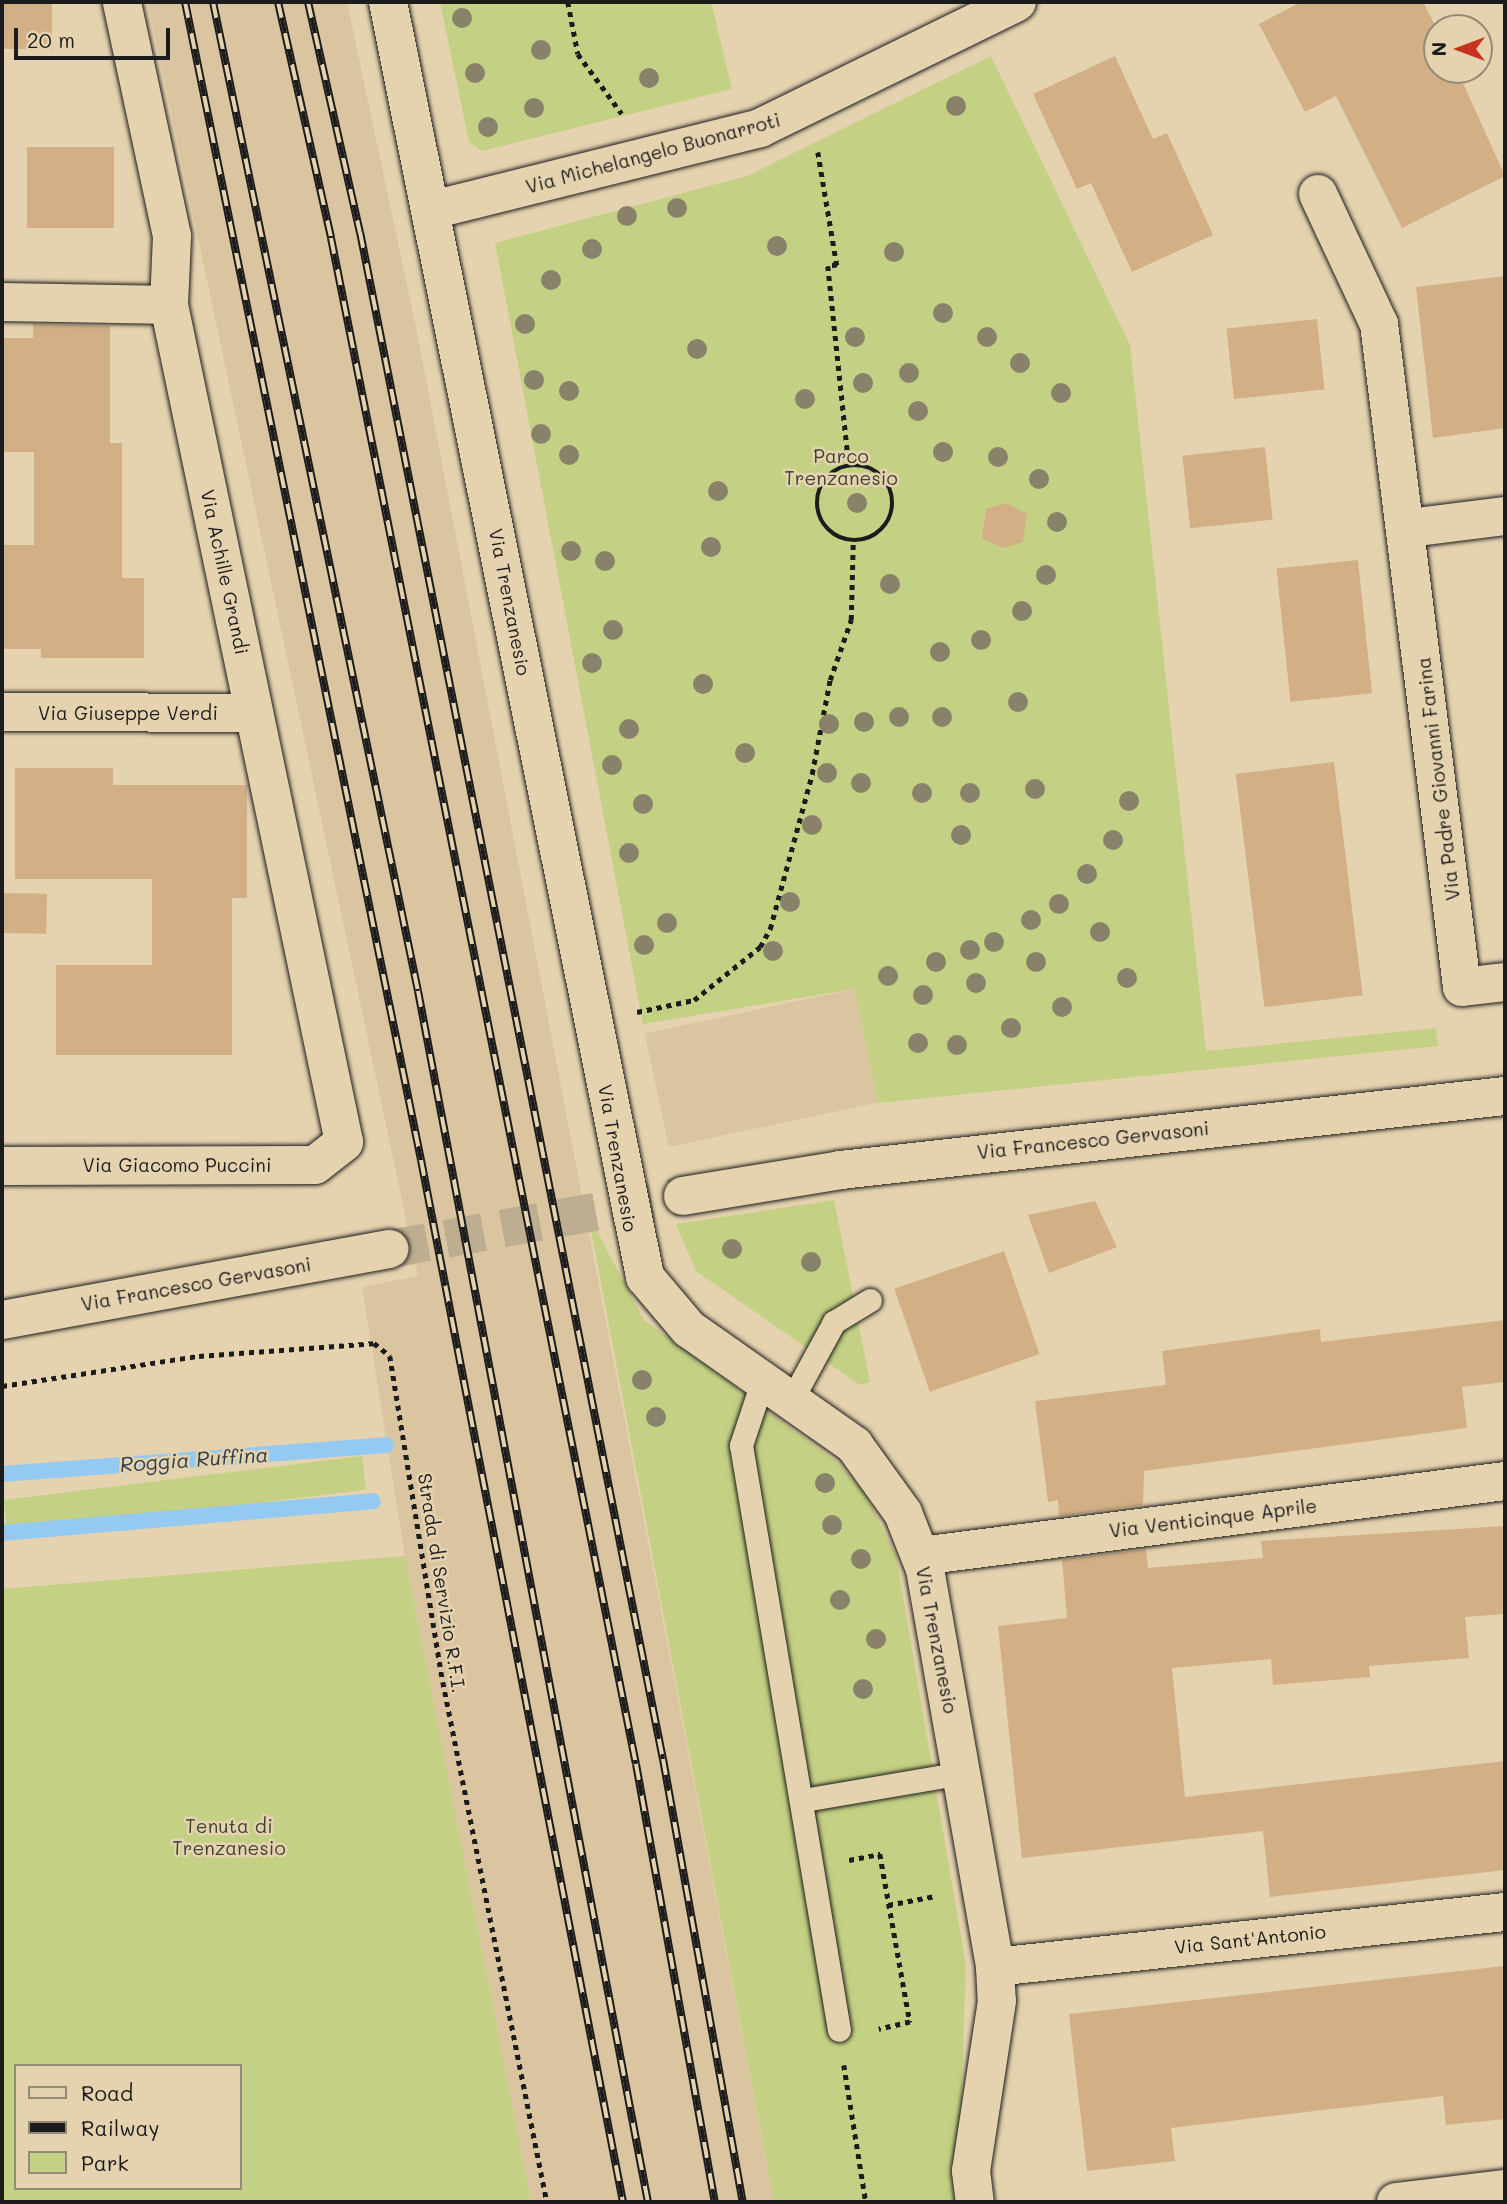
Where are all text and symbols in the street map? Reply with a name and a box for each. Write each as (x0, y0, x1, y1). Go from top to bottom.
scale bar (18, 14, 173, 58)
north arrow (1423, 14, 1493, 84)
text: 20 m (27, 26, 75, 53)
text: N (1426, 42, 1451, 56)
street label: Via Michelangelo Buonarroti (523, 108, 783, 198)
park label: Parco Trenzanesio (784, 445, 898, 489)
street label: Via Achille Grandi (196, 487, 254, 657)
street label: Via Trenzanesio (485, 527, 535, 677)
street label: Via Padre Giovanni Farina (1412, 656, 1464, 902)
street label: Via Giuseppe Verdi (38, 702, 218, 724)
street label: Via Trenzanesio (594, 1082, 642, 1234)
street label: Via Francesco Gervasoni (976, 1116, 1210, 1164)
street label: Via Giacomo Puccini (82, 1154, 272, 1176)
street label: Via Francesco Gervasoni (79, 1253, 313, 1315)
water label: Roggia Ruffina (119, 1441, 269, 1477)
street label: Strada di Servizio R.F.I. (413, 1472, 471, 1694)
street label: Via Venticinque Aprile (1108, 1494, 1318, 1542)
street label: Via Trenzanesio (912, 1565, 962, 1715)
park label: Tenuta di Trenzanesio (172, 1815, 286, 1859)
street label: Via Sant'Antonio (1173, 1920, 1327, 1958)
legend (14, 2064, 242, 2190)
text: Road (81, 2079, 133, 2106)
text: Railway (81, 2114, 160, 2141)
text: Park (81, 2149, 129, 2176)

